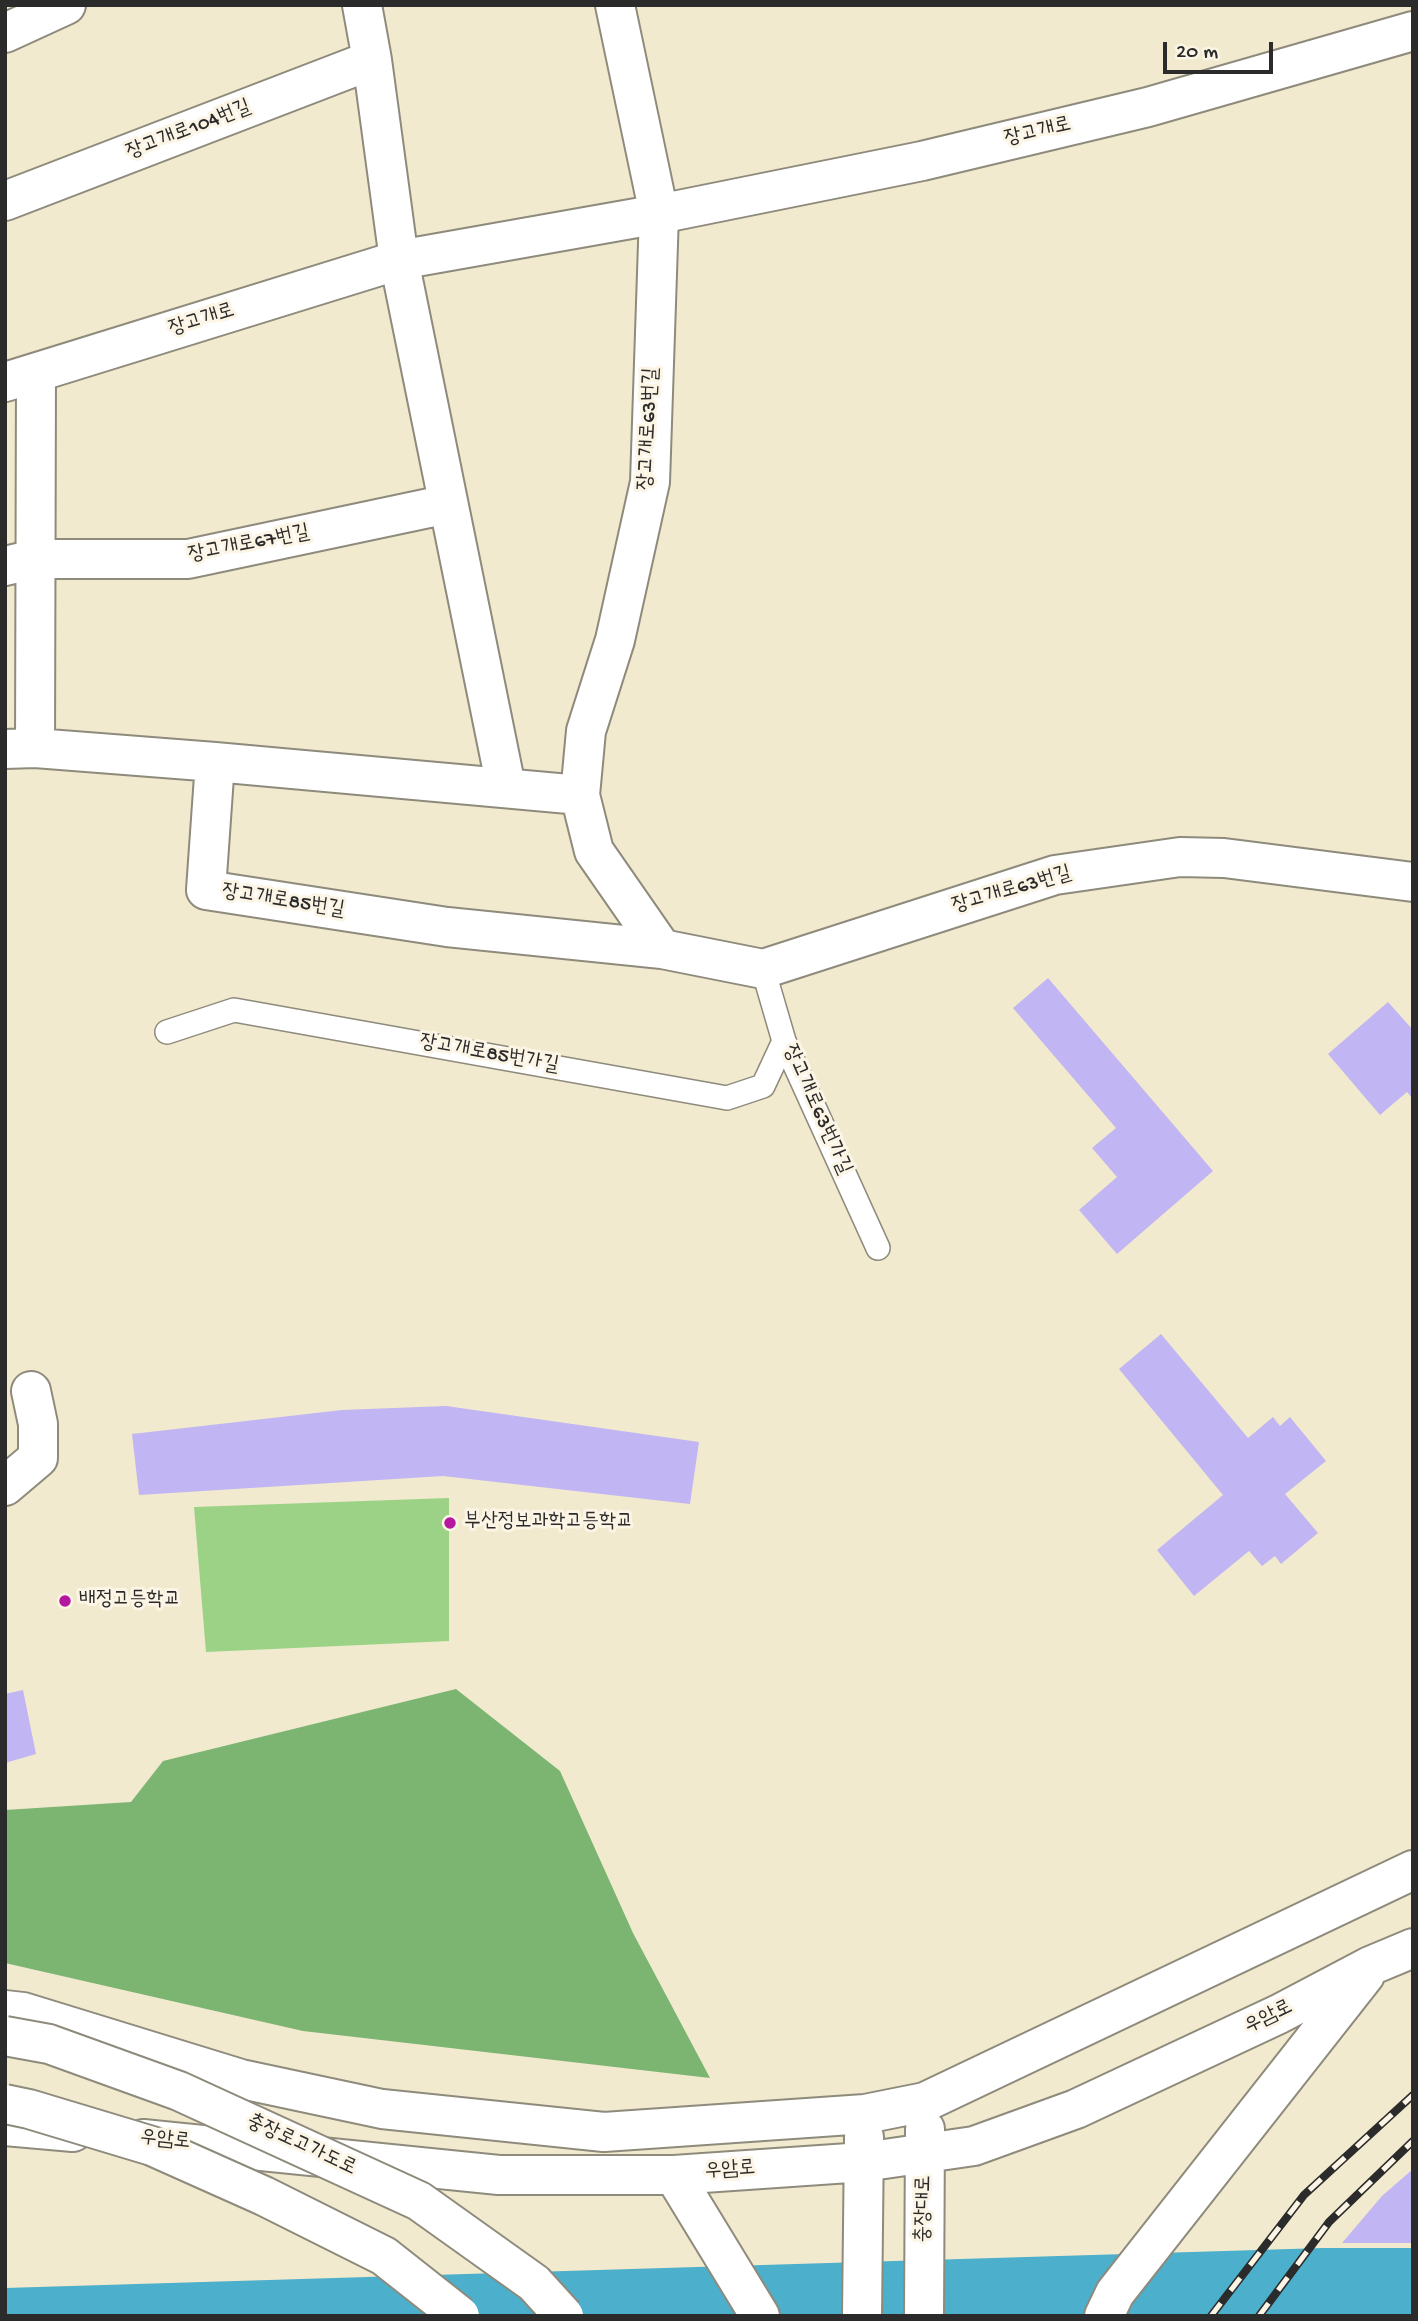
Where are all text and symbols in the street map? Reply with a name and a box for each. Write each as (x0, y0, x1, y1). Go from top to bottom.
scale bar (1166, 28, 1276, 72)
text: 20 m (1176, 41, 1218, 66)
street label: 장고개로104번길 (123, 96, 255, 166)
street label: 장고개로 (1002, 113, 1074, 153)
street label: 장고개로 (166, 299, 238, 343)
street label: 장고개로63번길 (634, 367, 666, 491)
street label: 장고개로67번길 (186, 521, 312, 569)
street label: 장고개로63번길 (949, 862, 1075, 920)
street label: 장고개로85번길 (220, 880, 346, 924)
street label: 장고개로85번가길 (417, 1030, 561, 1080)
street label: 장고개로63번가길 (776, 1041, 856, 1179)
place label: 부산정보과학고등학교 (464, 1510, 633, 1536)
marker: 부산정보과학고등학교 (442, 1515, 458, 1531)
place label: 배정고등학교 (79, 1588, 180, 1614)
marker: 배정고등학교 (57, 1593, 73, 1609)
street label: 우암로 (1241, 1996, 1297, 2040)
street label: 충장로고가도로 (242, 2110, 360, 2182)
street label: 우암로 (138, 2126, 192, 2156)
street label: 우암로 (704, 2157, 756, 2185)
street label: 충장대로 (912, 2175, 938, 2243)

